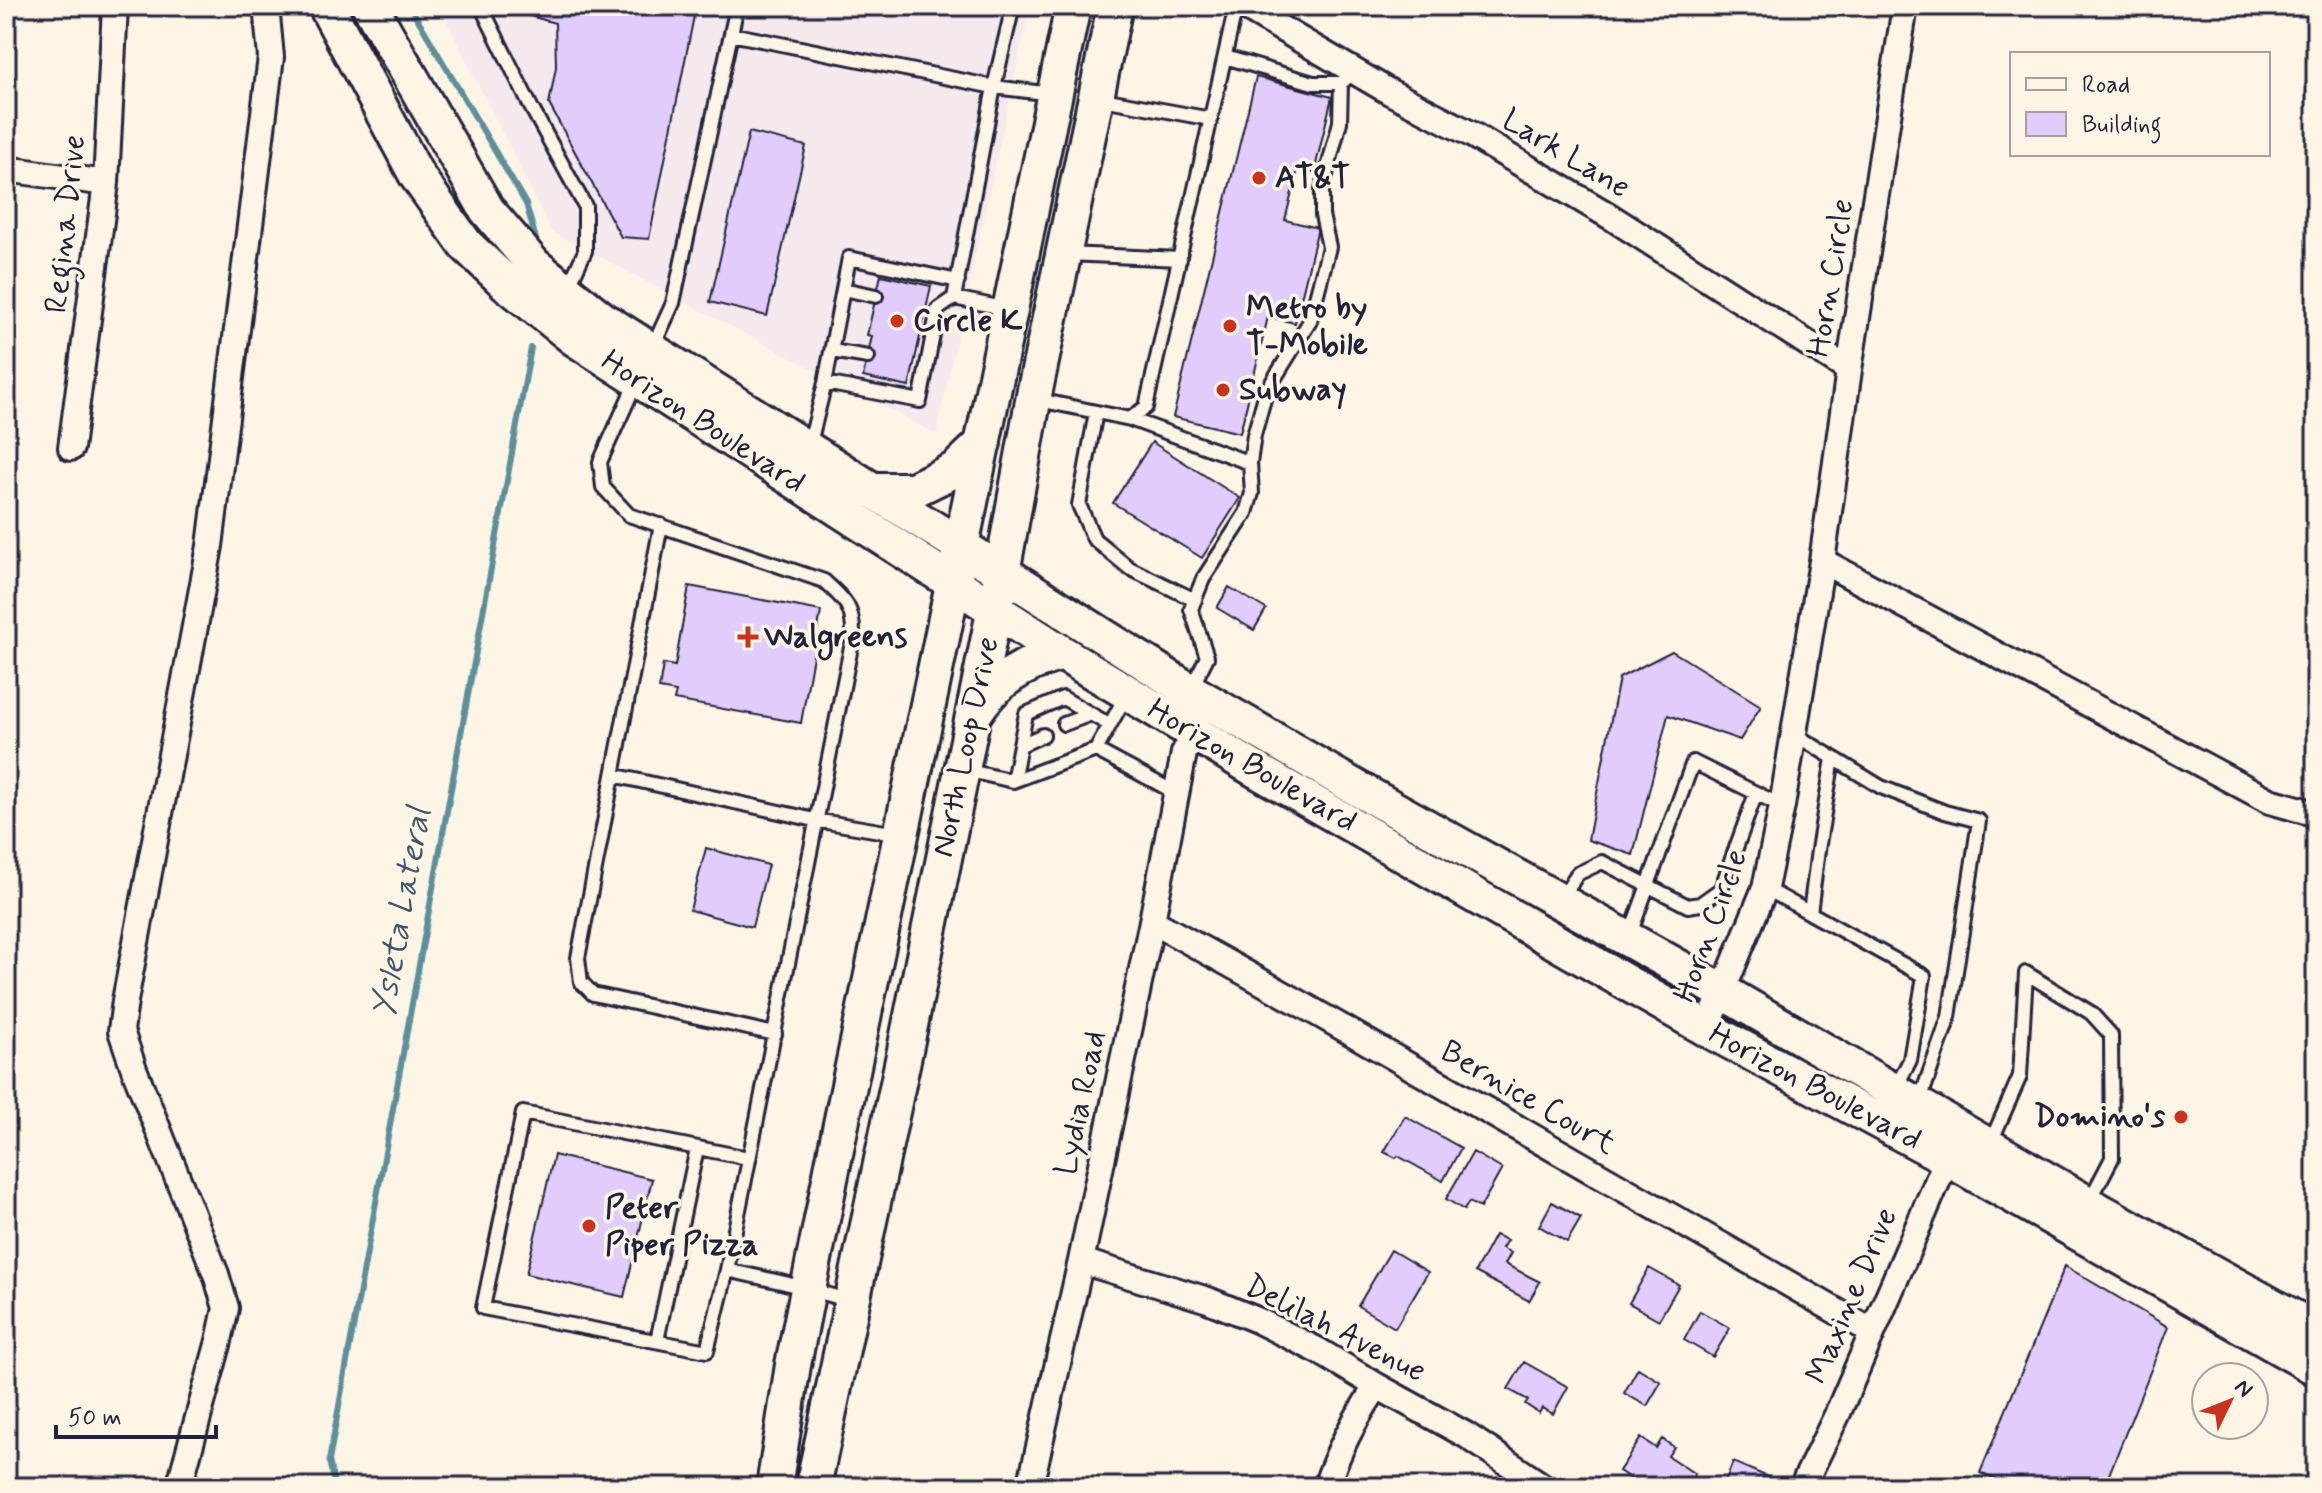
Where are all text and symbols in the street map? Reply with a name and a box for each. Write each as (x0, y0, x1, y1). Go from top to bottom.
legend (2010, 52, 2270, 156)
text: Road (2082, 70, 2130, 101)
street label: Lark Lane (1494, 99, 1638, 209)
text: Building (2082, 110, 2162, 144)
street label: Regina Drive (36, 133, 99, 316)
place label: AT&T (1275, 157, 1351, 199)
marker: AT&T (1250, 169, 1268, 187)
street label: Horn Circle (1798, 196, 1864, 360)
place label: Metro by T-Mobile (1246, 287, 1368, 366)
place label: Circle K (913, 300, 1023, 342)
marker: Circle K (888, 312, 906, 330)
marker: Metro by T-Mobile (1221, 317, 1239, 335)
street label: Horizon Boulevard (593, 340, 813, 504)
place label: Subway (1239, 369, 1347, 411)
marker: Subway (1214, 381, 1232, 399)
place label: Walgreens (764, 616, 908, 661)
marker: Walgreens (739, 628, 757, 646)
street label: North Loop Drive (922, 633, 1010, 861)
street label: Horizon Boulevard (1139, 689, 1365, 843)
water label: Ysleta Lateral (361, 802, 443, 1021)
street label: Horn Circle (1664, 844, 1758, 1008)
street label: Horizon Boulevard (1701, 1013, 1929, 1161)
street label: Lydia Road (1045, 1027, 1117, 1179)
street label: Bernice Court (1433, 1031, 1623, 1165)
place label: Domino's (2034, 1096, 2166, 1138)
marker: Domino's (2172, 1108, 2190, 1126)
place label: Peter Piper Pizza (605, 1187, 758, 1266)
street label: Maxine Drive (1796, 1202, 1908, 1390)
marker: Peter Piper Pizza (580, 1217, 598, 1235)
street label: Delilah Avenue (1237, 1265, 1433, 1393)
north arrow (2190, 1361, 2270, 1441)
text: N (2228, 1374, 2258, 1404)
scale bar (56, 1389, 216, 1439)
text: 50 m (68, 1403, 122, 1434)

